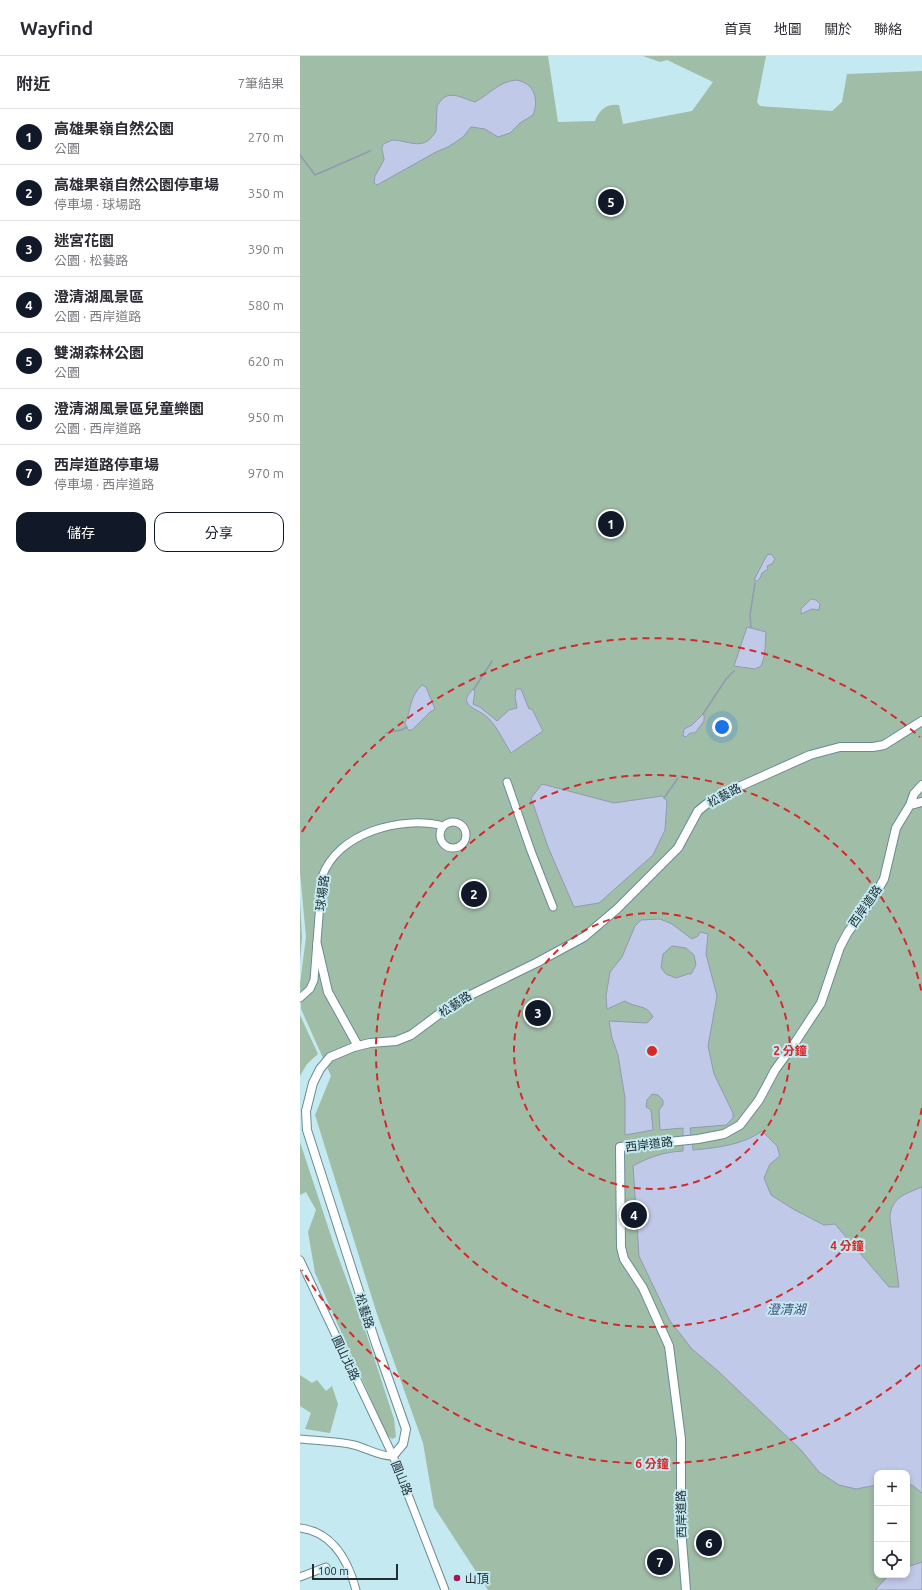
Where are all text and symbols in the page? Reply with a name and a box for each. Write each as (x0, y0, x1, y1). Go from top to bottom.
text: Wayfind (20, 17, 93, 39)
text: 首頁 (724, 21, 752, 37)
text: 地圖 (774, 21, 802, 37)
text: 關於 (824, 21, 852, 37)
text: 聯絡 (874, 21, 902, 37)
text: 附近 (16, 74, 50, 93)
text: 7筆結果 (238, 76, 284, 90)
text: 高雄果嶺自然公園 (54, 120, 174, 137)
text: 1 (25, 130, 33, 144)
text: 270 m (248, 130, 284, 144)
text: 公園 (54, 141, 80, 155)
text: 高雄果嶺自然公園停車場 (54, 176, 219, 193)
text: 2 (25, 186, 33, 200)
text: 350 m (248, 186, 284, 200)
pin: 5 (598, 187, 624, 217)
text: 停車場 · 球場路 (54, 197, 141, 211)
text: 迷宮花園 (54, 232, 114, 249)
text: 3 (25, 242, 33, 256)
text: 390 m (248, 242, 284, 256)
text: 公園 · 松藝路 (54, 253, 128, 267)
text: 澄清湖風景區 (54, 288, 144, 305)
text: 4 (25, 298, 33, 312)
text: 580 m (248, 298, 284, 312)
text: 公園 · 西岸道路 (54, 309, 141, 323)
text: 雙湖森林公園 (54, 344, 144, 361)
text: 5 (25, 354, 33, 368)
text: 620 m (248, 354, 284, 368)
text: 公園 (54, 365, 80, 379)
text: 澄清湖風景區兒童樂園 (54, 400, 204, 417)
text: 6 (25, 410, 33, 424)
text: 950 m (248, 410, 284, 424)
text: 公園 · 西岸道路 (54, 421, 141, 435)
text: 西岸道路停車場 (54, 456, 159, 473)
text: 7 (25, 466, 33, 480)
text: 970 m (248, 466, 284, 480)
text: 停車場 · 西岸道路 (54, 477, 154, 491)
pin: 1 (598, 509, 624, 539)
button: 儲存 (16, 512, 146, 552)
button: 分享 (154, 512, 284, 552)
your location (712, 717, 732, 737)
street label: 松藝路 (705, 781, 743, 809)
street label: 球場路 (313, 874, 331, 912)
pin: 2 (461, 879, 487, 909)
street label: 西岸道路 (846, 883, 884, 929)
street label: 松藝路 (436, 989, 474, 1019)
pin: 3 (525, 998, 551, 1028)
centre of rings (645, 1044, 659, 1058)
text: 2 分鐘 (773, 1044, 807, 1057)
street label: 西岸道路 (624, 1135, 674, 1153)
pin: 4 (621, 1200, 647, 1230)
text: 4 分鐘 (830, 1239, 864, 1252)
street label: 松藝路 (353, 1292, 377, 1330)
water label: 澄清湖 (766, 1302, 807, 1316)
street label: 圓山北路 (330, 1333, 362, 1383)
text: 6 分鐘 (635, 1457, 669, 1470)
street label: 圓山路 (389, 1459, 415, 1497)
map controls (874, 1470, 910, 1578)
button: + (874, 1470, 910, 1506)
street label: 西岸道路 (674, 1490, 688, 1538)
button: − (874, 1506, 910, 1542)
pin: 6 (696, 1528, 722, 1558)
button: locate (874, 1542, 910, 1578)
pin: 7 (647, 1547, 673, 1577)
scale bar (312, 1562, 398, 1581)
text: 100 m (318, 1565, 349, 1577)
place label: 山頂 (465, 1572, 489, 1585)
marker: 山頂 (452, 1573, 462, 1583)

